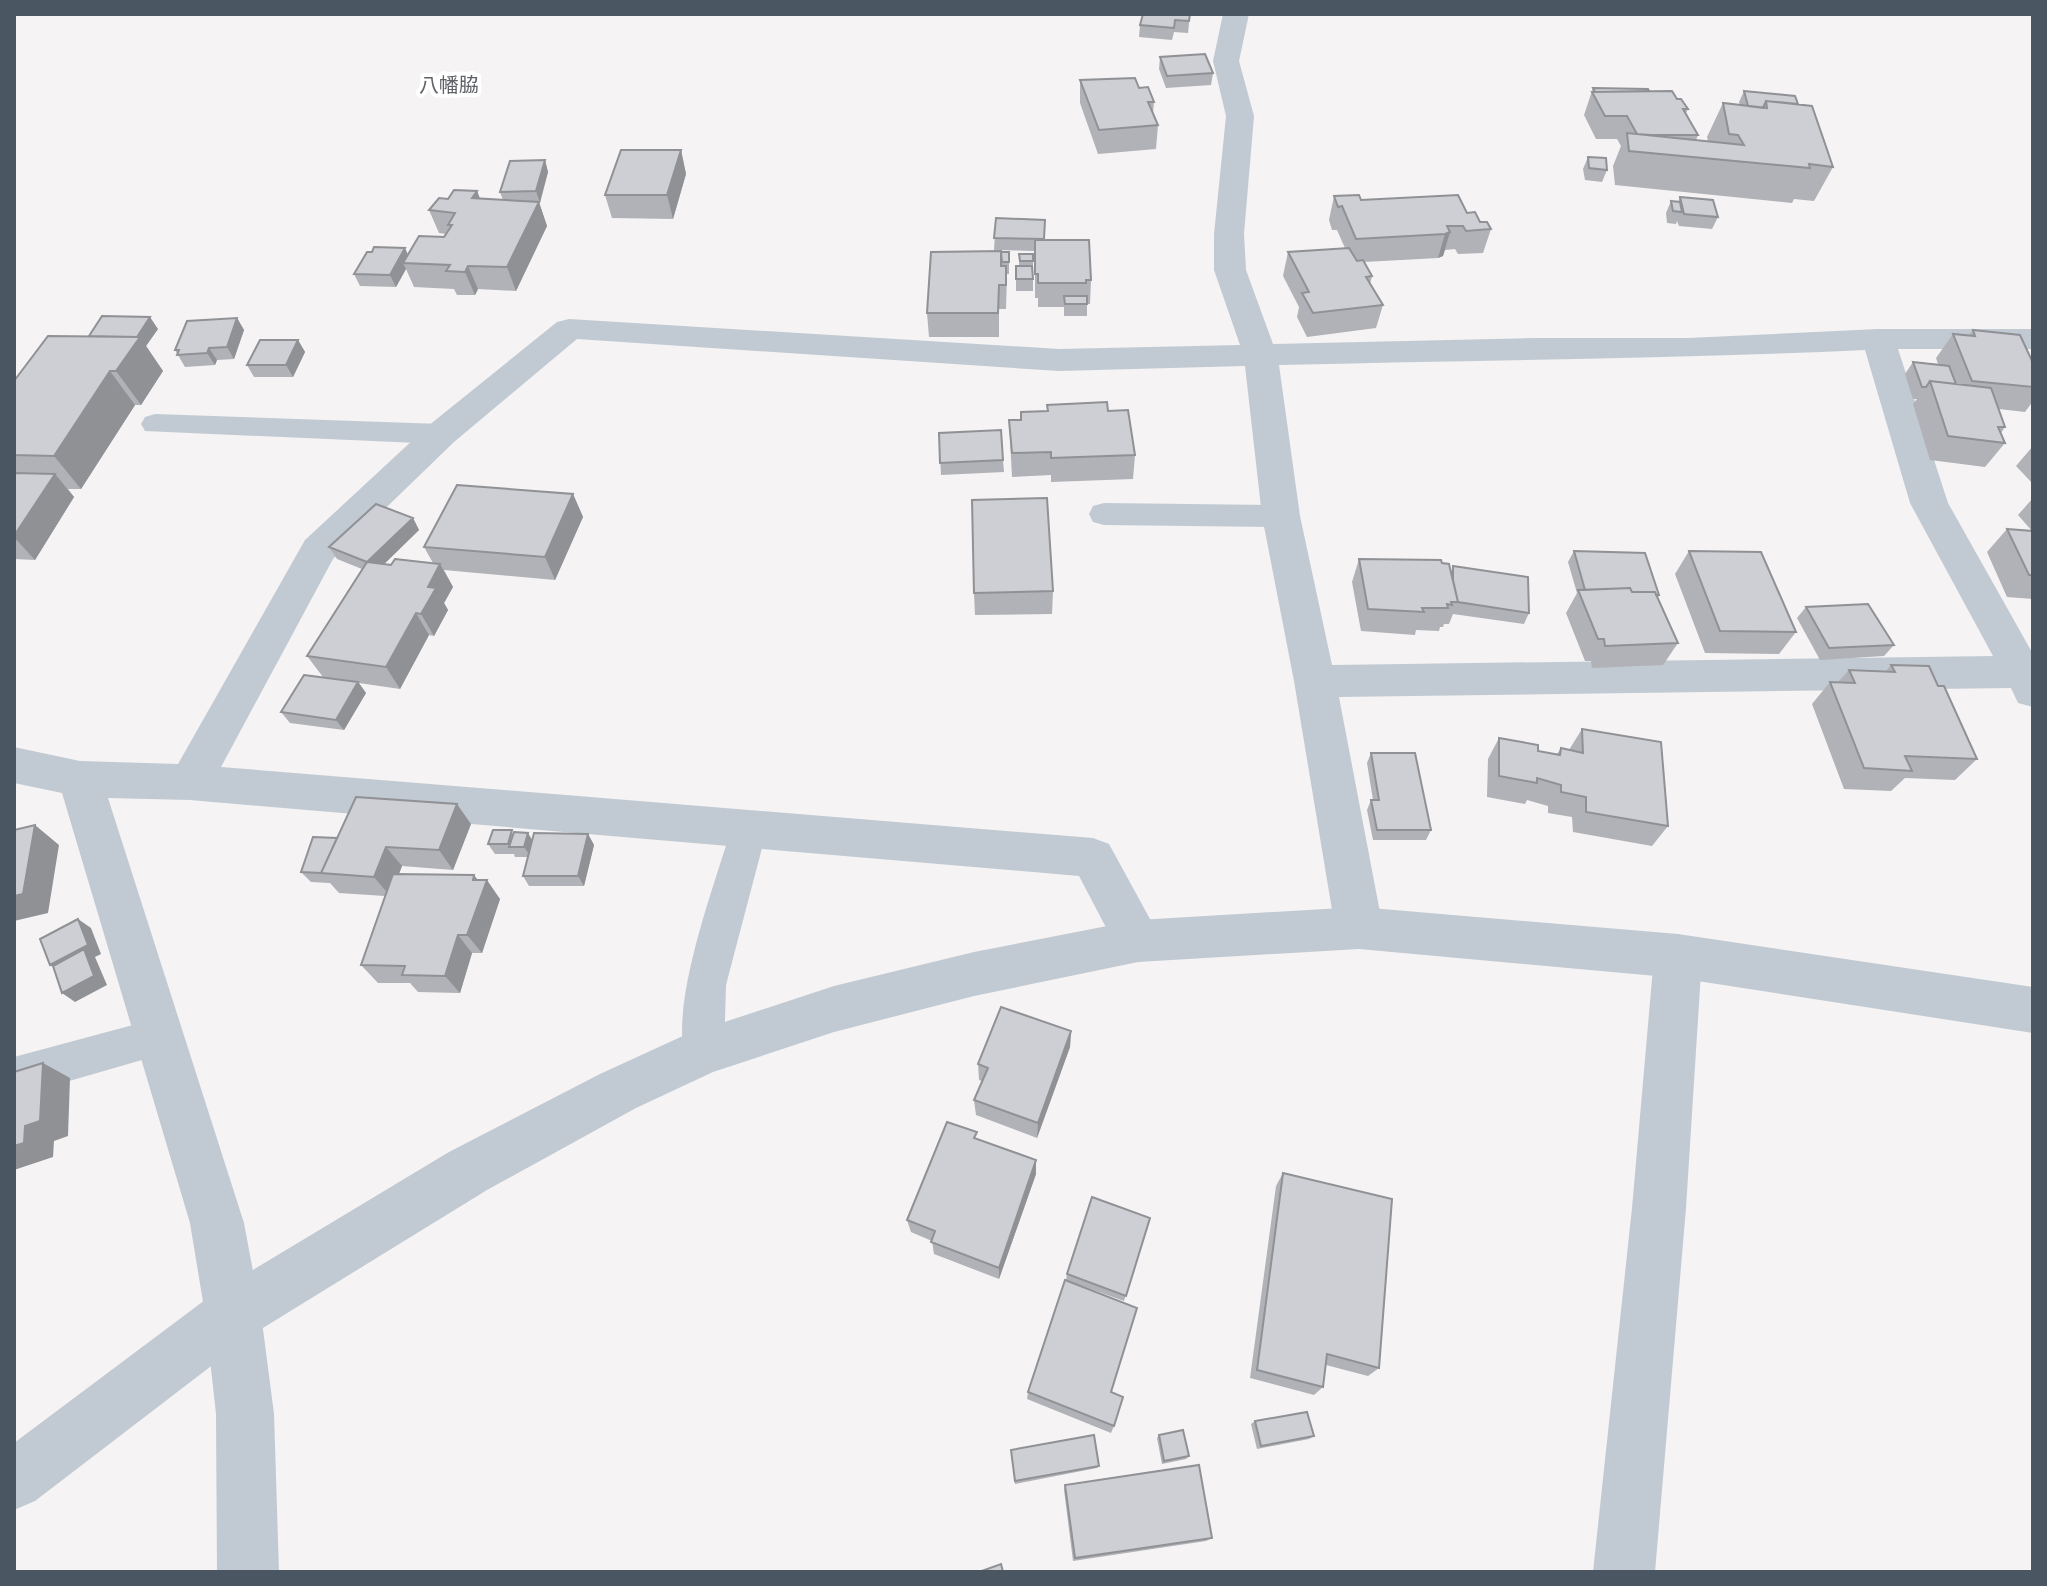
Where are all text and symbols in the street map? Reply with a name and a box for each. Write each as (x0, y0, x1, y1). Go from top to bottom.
district label: 八幡脇 (419, 73, 479, 97)

